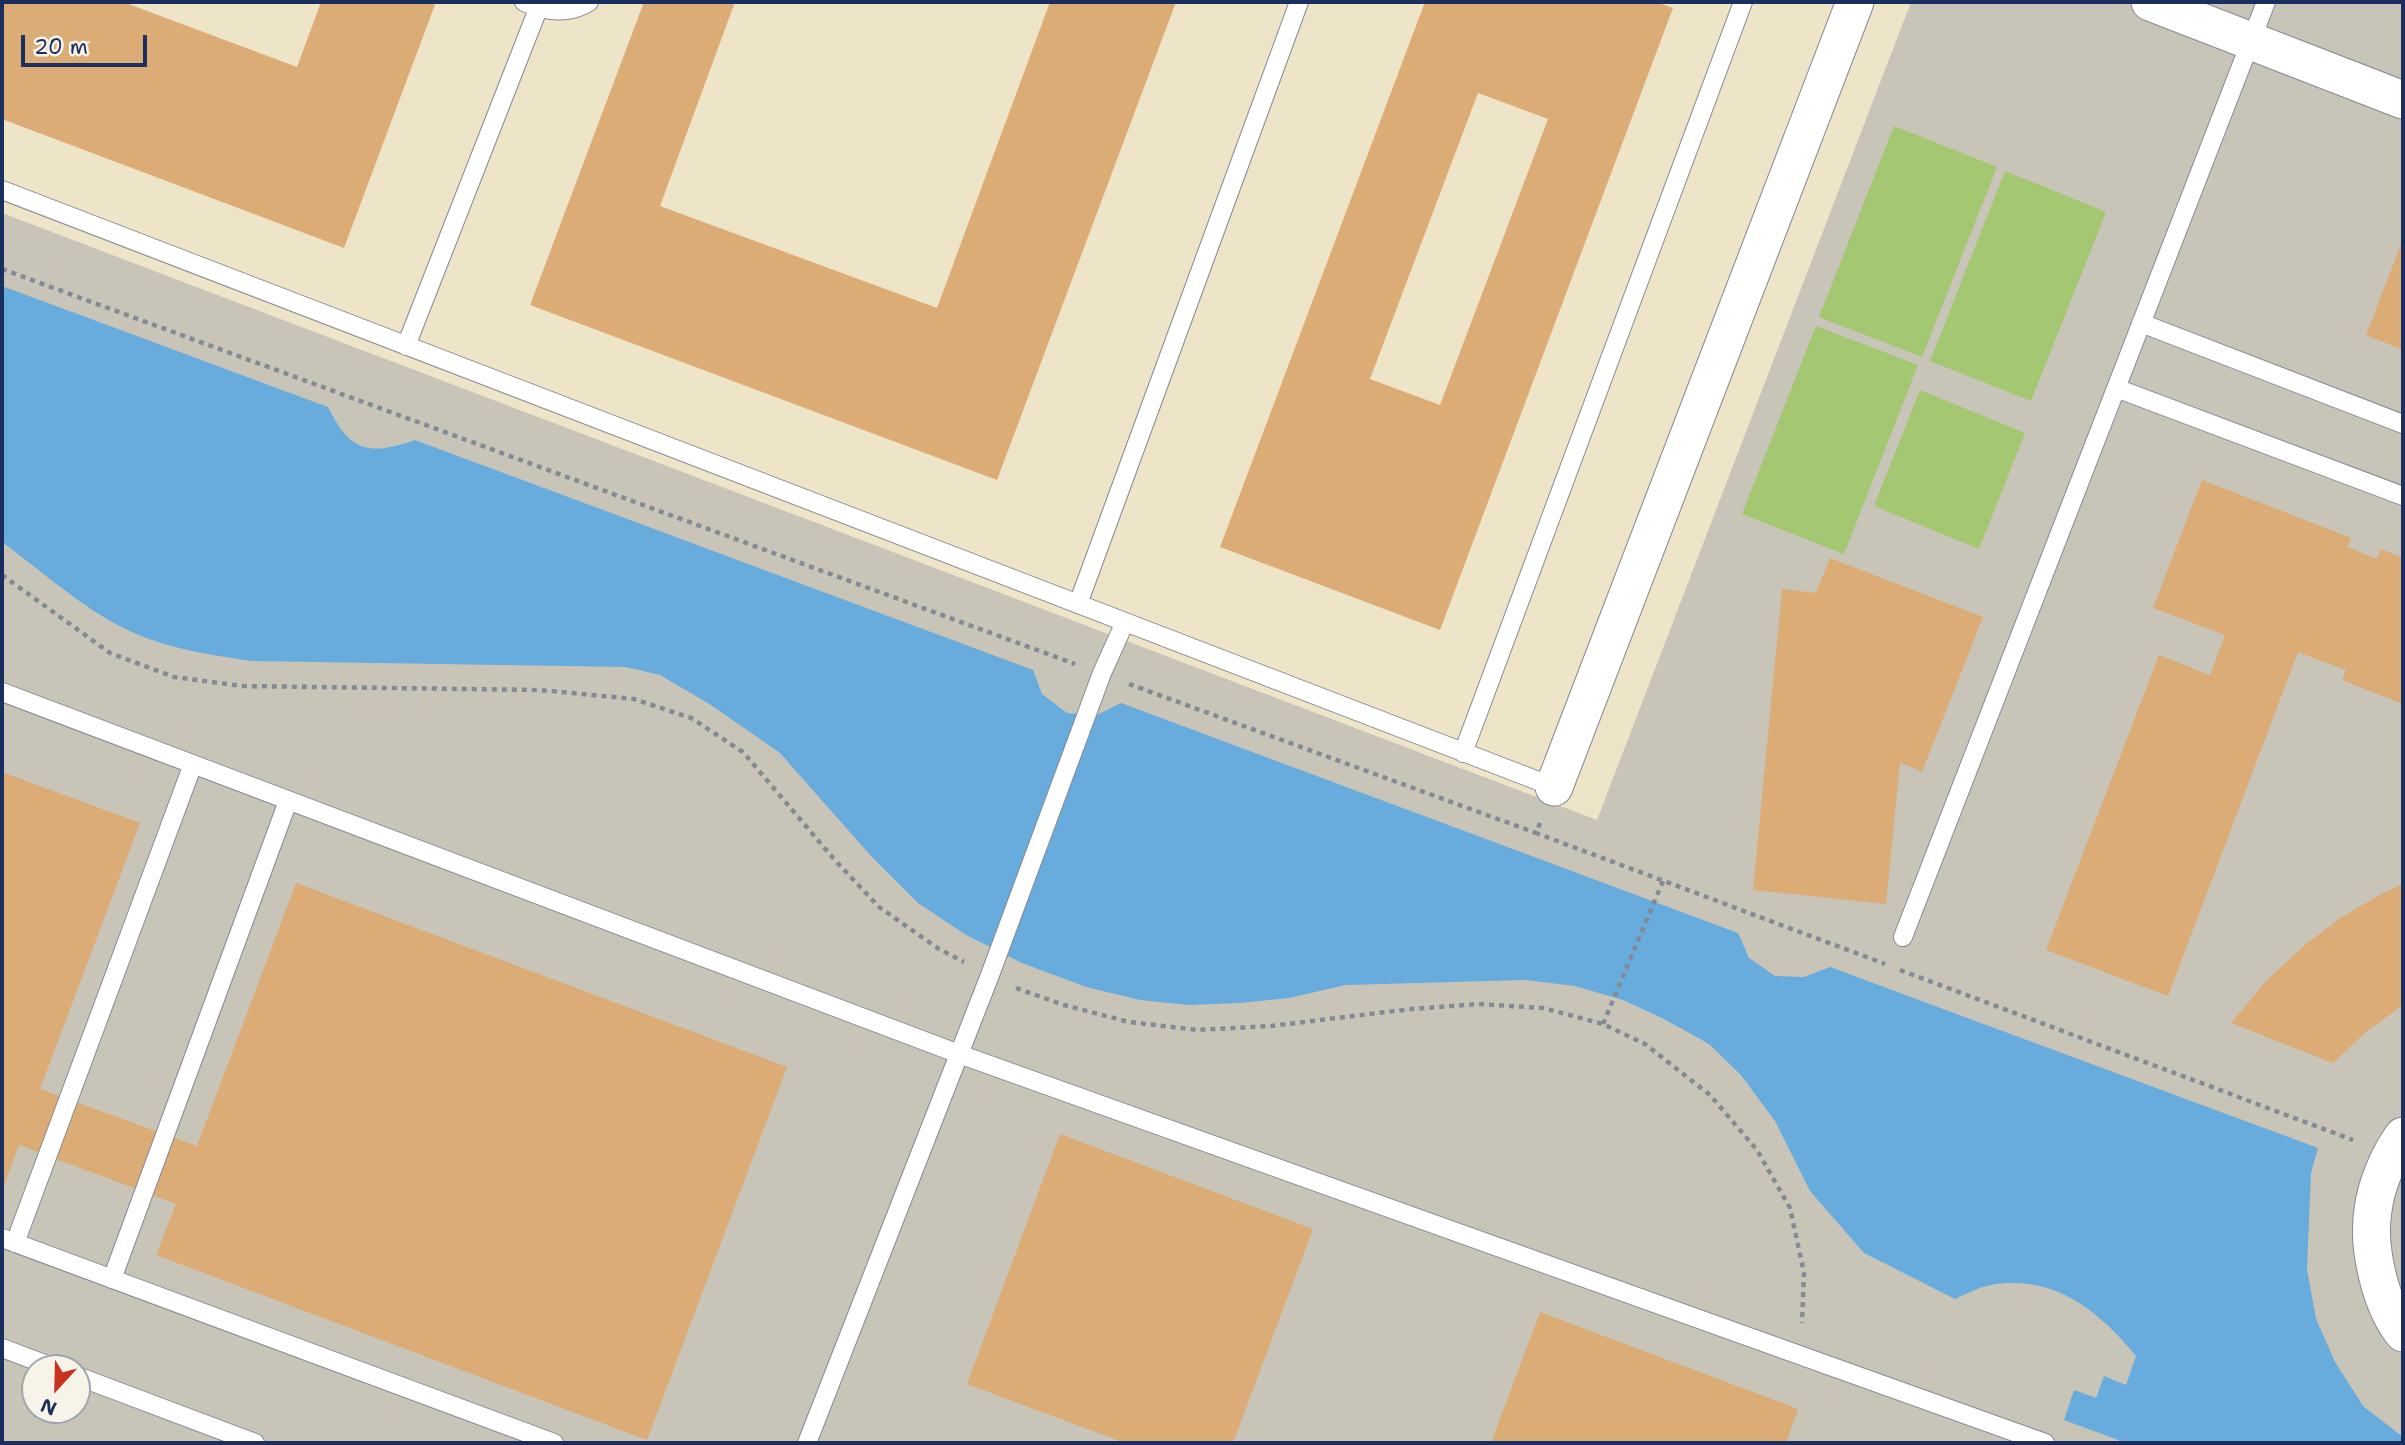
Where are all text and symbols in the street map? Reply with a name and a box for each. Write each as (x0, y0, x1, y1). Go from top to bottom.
scale bar (24, 21, 150, 65)
text: 20 m (34, 33, 88, 61)
north arrow (21, 1354, 91, 1424)
text: N (37, 1393, 60, 1421)

